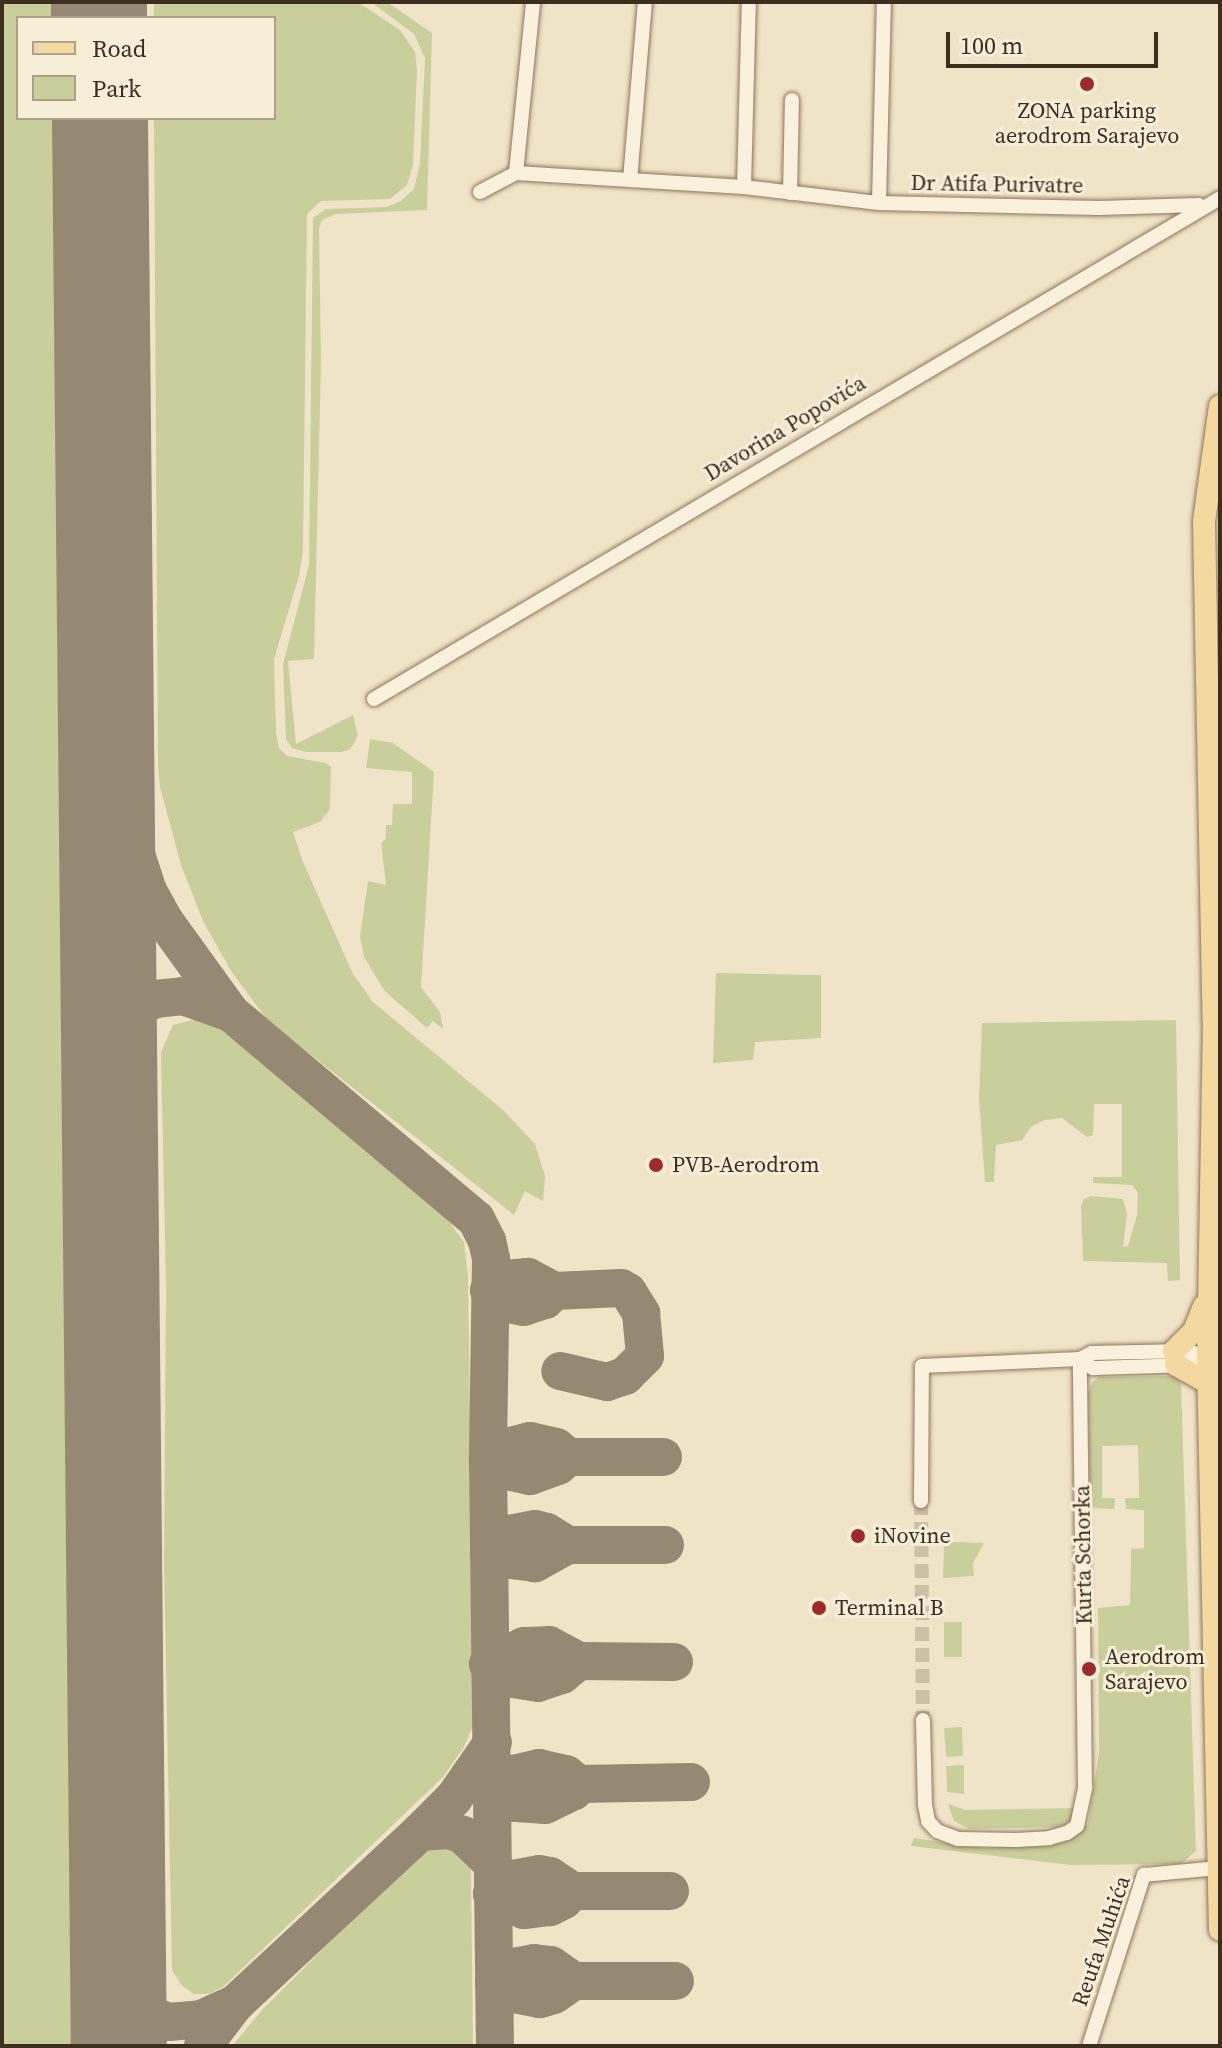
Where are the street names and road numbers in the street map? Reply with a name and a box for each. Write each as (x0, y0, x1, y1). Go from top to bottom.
street label: Dr Atifa Purivatre (910, 169, 1084, 199)
street label: Davorina Popovića (700, 369, 870, 487)
street label: Kurta Schorka (1069, 1485, 1097, 1625)
street label: Reufa Muhića (1066, 1872, 1136, 2010)

